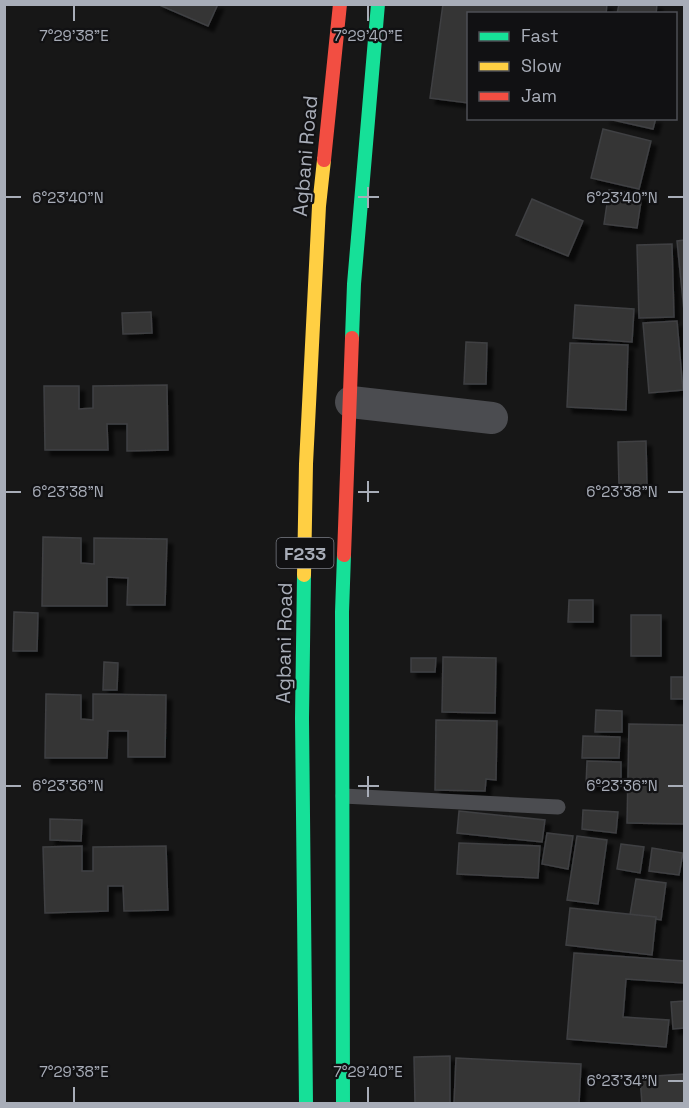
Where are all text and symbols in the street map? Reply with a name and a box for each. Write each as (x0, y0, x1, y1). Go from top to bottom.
legend (467, 12, 677, 120)
text: Fast (521, 24, 558, 47)
text: 7°29'38"E (39, 26, 109, 45)
text: 7°29'40"E (333, 26, 403, 45)
text: Slow (521, 54, 562, 77)
text: Jam (521, 84, 557, 107)
street label: Agbani Road (287, 94, 323, 218)
text: 6°23'40"N (32, 188, 104, 207)
text: 6°23'40"N (586, 188, 658, 207)
text: 6°23'38"N (32, 482, 104, 501)
text: 6°23'38"N (586, 482, 658, 501)
road number: F233 (276, 538, 334, 568)
street label: Agbani Road (270, 582, 298, 704)
text: 6°23'36"N (32, 776, 104, 795)
text: 6°23'36"N (586, 776, 658, 795)
text: 7°29'38"E (39, 1062, 109, 1081)
text: 7°29'40"E (333, 1062, 403, 1081)
text: 6°23'34"N (587, 1071, 657, 1090)

